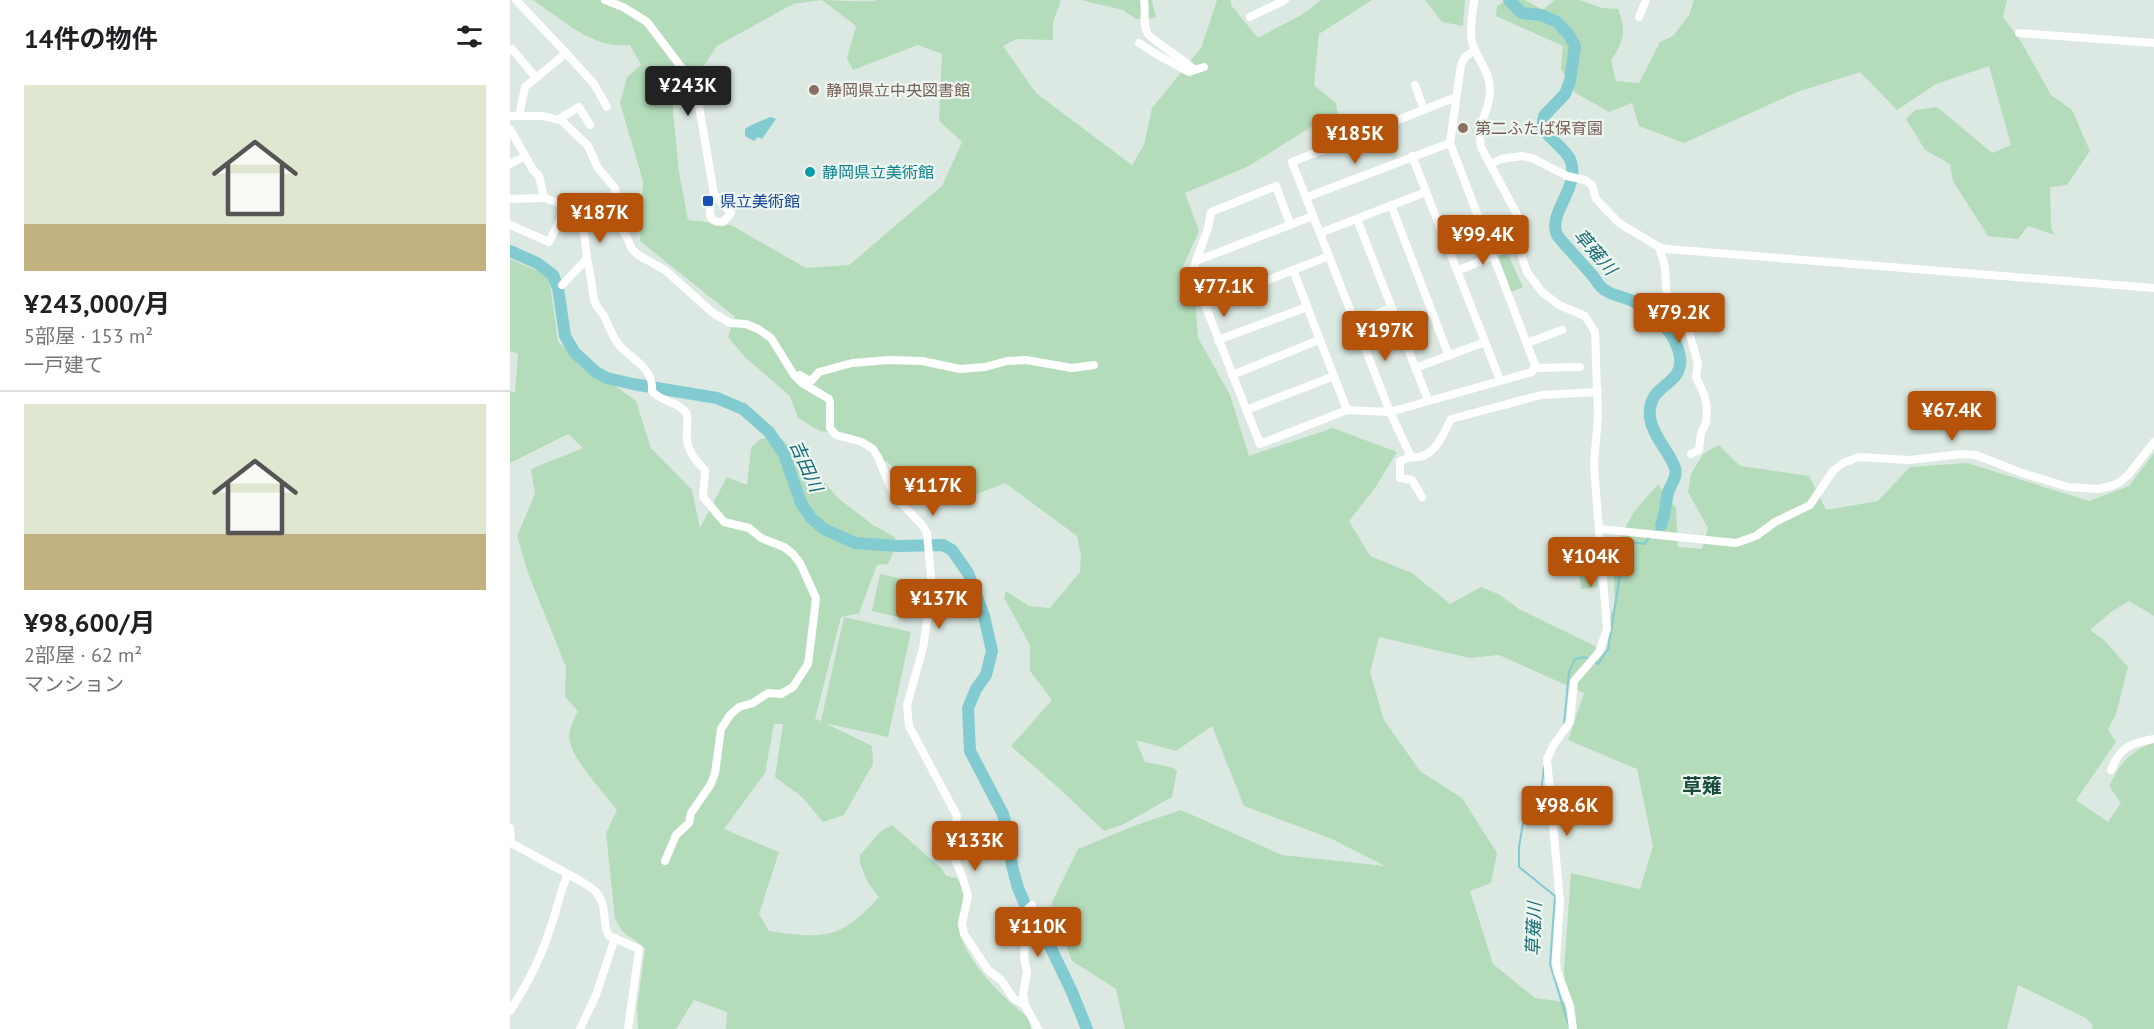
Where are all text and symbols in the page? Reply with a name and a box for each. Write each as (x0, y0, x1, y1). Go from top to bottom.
icon: filters (453, 20, 486, 53)
text: 14件の物件 (24, 22, 157, 55)
pin: ¥243K (646, 66, 730, 117)
text: ¥243K (659, 72, 717, 98)
place label: 静岡県立中央図書館 (826, 80, 970, 100)
marker: 静岡県立中央図書館 (807, 83, 821, 97)
pin: ¥185K (1313, 114, 1397, 165)
place label: 第二ふたば保育園 (1475, 118, 1603, 138)
text: ¥185K (1326, 120, 1384, 146)
marker: 第二ふたば保育園 (1456, 121, 1470, 135)
icon: home (201, 124, 309, 232)
place label: 静岡県立美術館 (822, 162, 934, 182)
marker: 静岡県立美術館 (803, 165, 817, 179)
place label: 県立美術館 (720, 191, 800, 211)
pin: ¥187K (558, 193, 642, 244)
marker: 県立美術館 (701, 194, 715, 208)
text: ¥187K (571, 199, 629, 225)
pin: ¥99.4K (1434, 215, 1532, 266)
text: ¥99.4K (1452, 221, 1514, 247)
water label: 草薙川 (1569, 224, 1623, 281)
pin: ¥77.1K (1175, 267, 1273, 318)
text: ¥77.1K (1194, 273, 1254, 299)
text: ¥243,000/月 (24, 287, 170, 320)
pin: ¥79.2K (1630, 293, 1728, 344)
text: ¥79.2K (1648, 299, 1710, 325)
pin: ¥197K (1343, 311, 1427, 362)
text: ¥197K (1356, 317, 1414, 343)
text: 5部屋 · 153 m² (24, 323, 153, 349)
text: 一戸建て (24, 352, 104, 378)
pin: ¥67.4K (1903, 391, 2001, 442)
text: ¥67.4K (1922, 397, 1982, 423)
water label: 吉田川 (785, 436, 829, 497)
icon: home (201, 443, 309, 551)
pin: ¥117K (891, 466, 975, 517)
text: ¥117K (904, 472, 962, 498)
pin: ¥104K (1549, 537, 1633, 588)
text: ¥104K (1562, 543, 1620, 569)
pin: ¥137K (897, 579, 981, 630)
text: ¥137K (910, 585, 968, 611)
text: ¥98,600/月 (24, 606, 156, 639)
text: 2部屋 · 62 m² (24, 642, 142, 668)
text: マンション (24, 671, 124, 697)
district label: 草薙 (1682, 773, 1722, 799)
pin: ¥98.6K (1518, 786, 1616, 837)
text: ¥98.6K (1536, 792, 1598, 818)
pin: ¥133K (933, 821, 1017, 872)
text: ¥133K (946, 827, 1004, 853)
water label: 草薙川 (1521, 900, 1546, 956)
pin: ¥110K (996, 907, 1080, 958)
text: ¥110K (1009, 913, 1067, 939)

